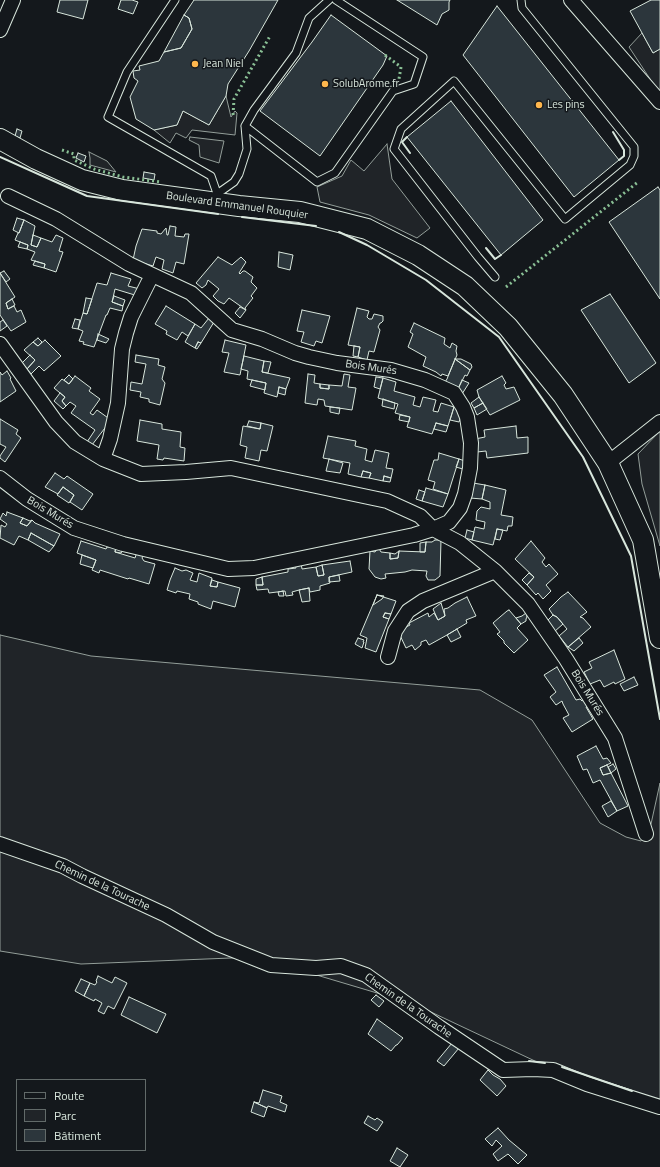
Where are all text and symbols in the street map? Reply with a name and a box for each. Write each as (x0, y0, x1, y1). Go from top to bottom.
place label: Jean Niel (203, 57, 243, 71)
marker: Jean Niel (190, 59, 200, 69)
place label: SolubArome.fr (333, 77, 399, 91)
marker: SolubArome.fr (320, 79, 330, 89)
place label: Les pins (547, 98, 585, 112)
marker: Les pins (534, 100, 544, 110)
street label: Boulevard Emmanuel Rouquier (165, 190, 309, 222)
street label: Bois Murés (344, 358, 398, 378)
street label: Bois Murés (24, 494, 76, 532)
street label: Bois Murés (568, 667, 606, 719)
street label: Chemin de la Tourache (52, 858, 152, 914)
street label: Chemin de la Tourache (362, 971, 454, 1041)
legend (16, 1079, 146, 1151)
text: Route (54, 1086, 84, 1105)
text: Parc (54, 1106, 76, 1125)
text: Bâtiment (54, 1126, 101, 1145)

